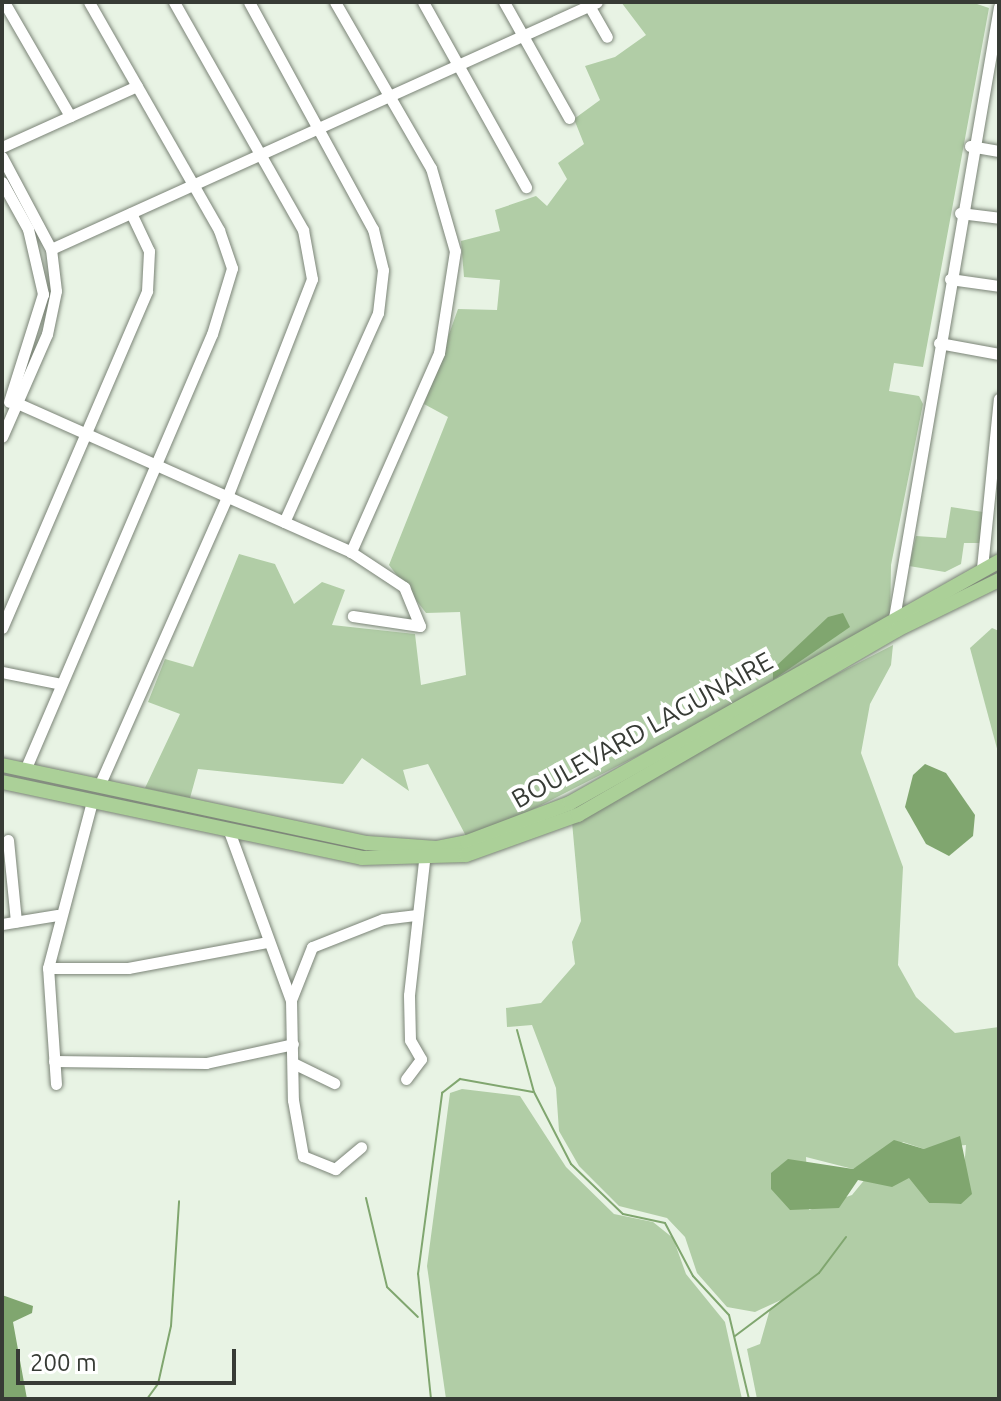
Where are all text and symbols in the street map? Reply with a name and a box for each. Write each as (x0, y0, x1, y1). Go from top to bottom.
street label: BOULEVARD LAGUNAIRE (506, 645, 778, 815)
scale bar (20, 1333, 240, 1383)
text: 200 m (30, 1349, 97, 1376)

